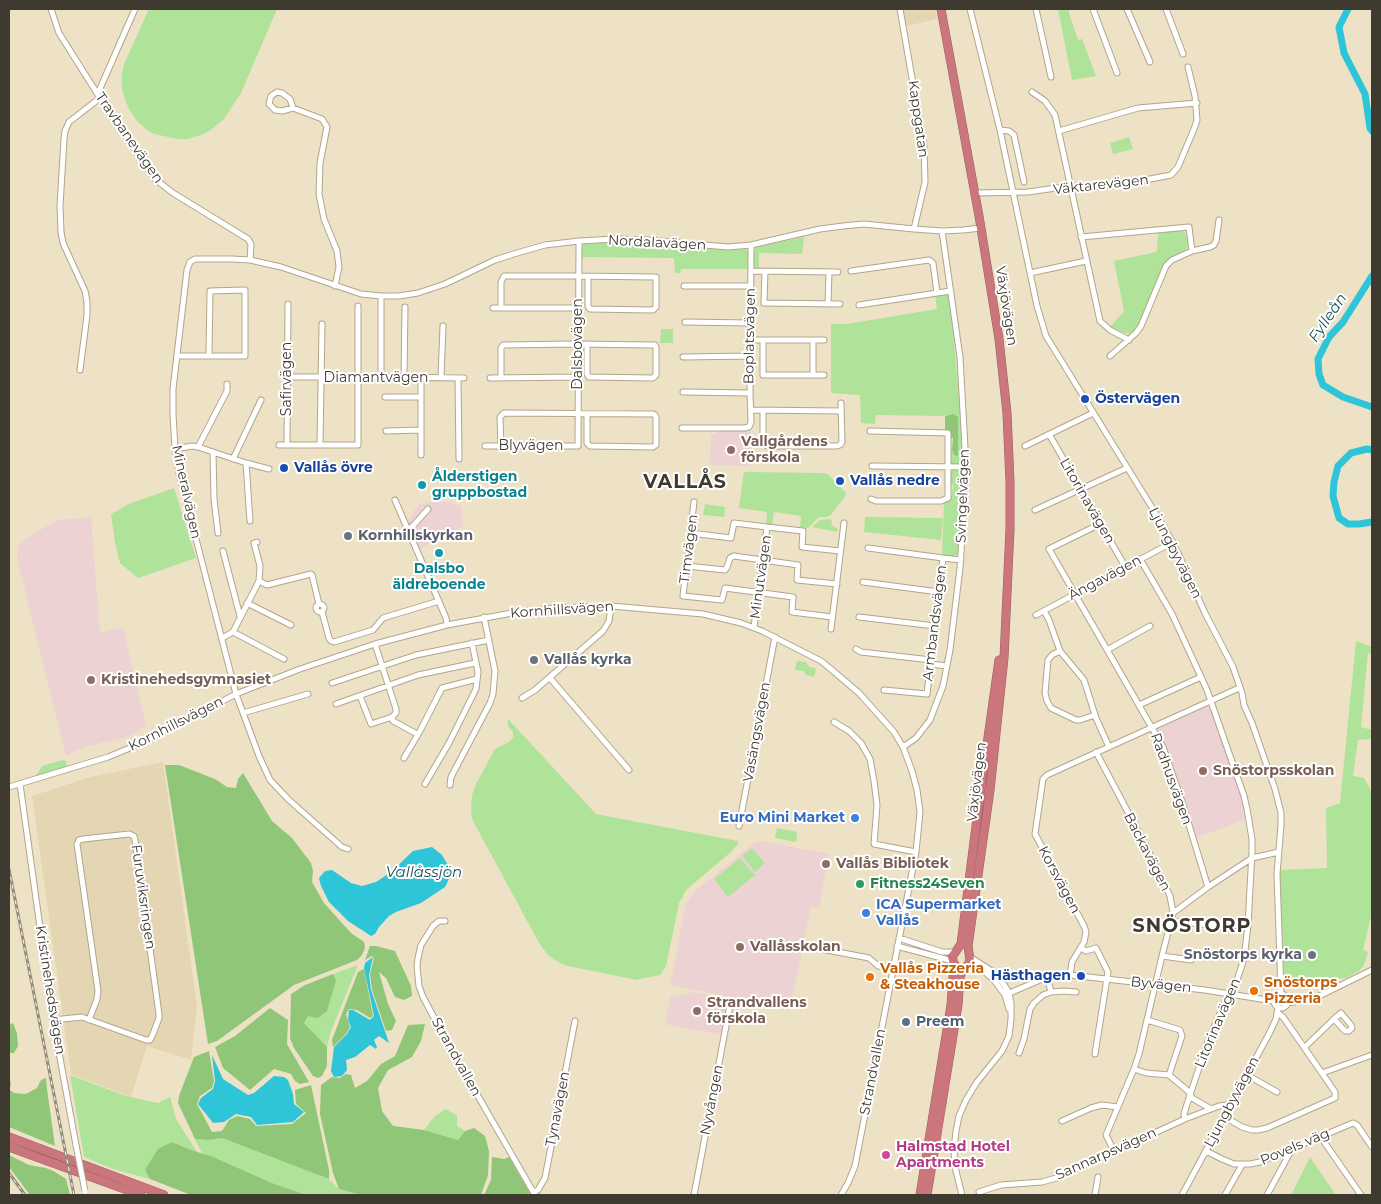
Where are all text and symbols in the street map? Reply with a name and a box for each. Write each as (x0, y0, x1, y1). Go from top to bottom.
street label: Kappgatan (904, 79, 932, 159)
street label: Travbanevägen (91, 89, 167, 187)
street label: Väktarevägen (1052, 172, 1150, 198)
street label: Nordalavägen (607, 232, 707, 254)
street label: Växjövägen (991, 265, 1021, 347)
street label: Boplatsvägen (741, 288, 759, 384)
water label: Fylleån (1305, 290, 1351, 346)
street label: Dalsbovägen (570, 298, 586, 390)
street label: Safirvägen (279, 342, 295, 416)
street label: Diamantvägen (324, 370, 428, 386)
place label: Östervägen (1095, 391, 1180, 407)
marker: Östervägen (1079, 393, 1091, 405)
place label: Vallgårdens förskola (741, 434, 828, 467)
street label: Blyvägen (499, 438, 563, 454)
street label: Mineralvägen (168, 444, 204, 540)
marker: Vallgårdens förskola (725, 444, 737, 456)
street label: Svingelvägen (953, 449, 973, 543)
street label: Litorinavägen (1056, 455, 1118, 547)
place label: Vallås övre (294, 460, 373, 476)
marker: Vallås övre (278, 462, 290, 474)
place label: Ålderstigen gruppbostad (432, 469, 527, 502)
district label: VALLÅS (642, 471, 728, 493)
place label: Vallås nedre (850, 473, 940, 489)
marker: Vallås nedre (834, 475, 846, 487)
marker: Ålderstigen gruppbostad (416, 479, 428, 491)
street label: Ljungbyvägen (1145, 504, 1205, 602)
street label: Timvägen (676, 513, 702, 585)
place label: Kornhillskyrkan (358, 528, 473, 544)
marker: Kornhillskyrkan (342, 530, 354, 542)
street label: Minutvägen (747, 534, 775, 620)
marker: Dalsbo äldreboende (433, 547, 445, 559)
street label: Ängavägen (1066, 552, 1144, 604)
place label: Dalsbo äldreboende (392, 561, 486, 594)
street label: Armbandsvägen (920, 564, 950, 682)
street label: Kornhillsvägen (510, 598, 614, 622)
place label: Vallås kyrka (544, 652, 632, 668)
marker: Vallås kyrka (528, 654, 540, 666)
place label: Kristinehedsgymnasiet (101, 672, 271, 688)
marker: Kristinehedsgymnasiet (85, 674, 97, 686)
street label: Vasängsvägen (740, 681, 774, 783)
street label: Kornhillsvägen (126, 693, 226, 755)
street label: Radhusvägen (1147, 731, 1195, 827)
street label: Växjövägen (964, 741, 990, 823)
place label: Snöstorpsskolan (1213, 763, 1334, 779)
marker: Snöstorpsskolan (1197, 765, 1209, 777)
place label: Euro Mini Market (720, 810, 845, 826)
street label: Backavägen (1120, 810, 1174, 894)
marker: Euro Mini Market (849, 812, 861, 824)
street label: Korsvägen (1034, 843, 1084, 917)
street label: Furuviksringen (127, 844, 159, 950)
place label: Vallås Bibliotek (836, 856, 949, 872)
marker: Vallås Bibliotek (820, 858, 832, 870)
water label: Vallåssjön (386, 864, 462, 882)
place label: Fitness24Seven (870, 876, 985, 892)
marker: Fitness24Seven (854, 878, 866, 890)
place label: ICA Supermarket Vallås (876, 897, 1001, 930)
marker: ICA Supermarket Vallås (860, 907, 872, 919)
district label: SNÖSTORP (1132, 915, 1252, 937)
street label: Kristinehedsvägen (31, 924, 69, 1056)
place label: Vallåsskolan (750, 939, 841, 955)
marker: Vallåsskolan (734, 941, 746, 953)
place label: Snöstorps kyrka (1184, 947, 1302, 963)
marker: Snöstorps kyrka (1306, 949, 1318, 961)
place label: Vallås Pizzeria & Steakhouse (880, 961, 984, 994)
place label: Hästhagen (991, 968, 1071, 984)
marker: Hästhagen (1075, 970, 1087, 982)
marker: Vallås Pizzeria & Steakhouse (864, 971, 876, 983)
street label: Byvägen (1130, 973, 1192, 997)
place label: Snöstorps Pizzeria (1264, 975, 1337, 1008)
street label: Litorinavägen (1192, 976, 1244, 1070)
marker: Snöstorps Pizzeria (1248, 985, 1260, 997)
place label: Strandvallens förskola (707, 995, 807, 1028)
marker: Strandvallens förskola (691, 1005, 703, 1017)
place label: Preem (916, 1014, 964, 1030)
street label: Strandvallen (427, 1015, 485, 1099)
marker: Preem (900, 1016, 912, 1028)
street label: Strandvallen (856, 1027, 890, 1117)
street label: Ljungbyvägen (1201, 1054, 1263, 1150)
street label: Nyvången (697, 1063, 727, 1137)
street label: Tynavägen (542, 1070, 574, 1148)
street label: Sannarpsvägen (1053, 1124, 1159, 1184)
street label: Povels väg (1258, 1125, 1332, 1169)
place label: Halmstad Hotel Apartments (896, 1139, 1010, 1172)
marker: Halmstad Hotel Apartments (880, 1149, 892, 1161)

